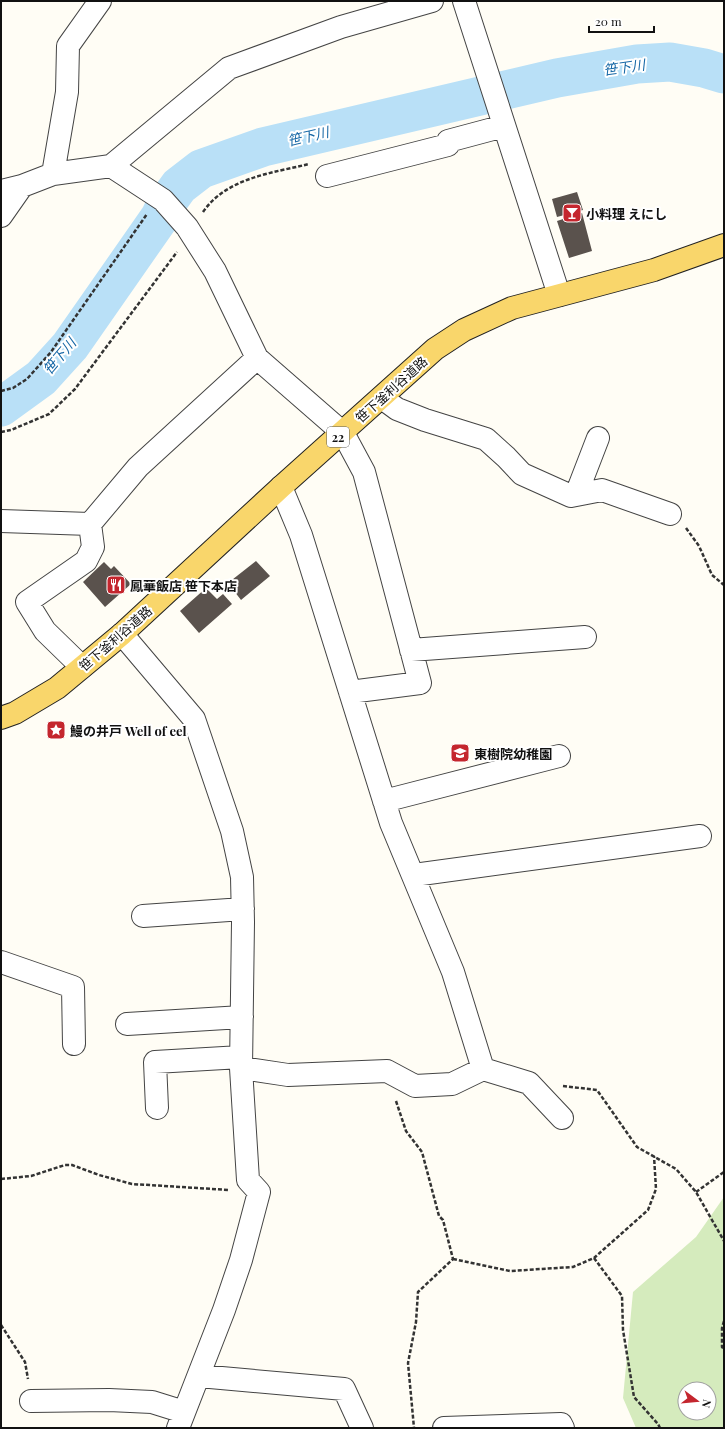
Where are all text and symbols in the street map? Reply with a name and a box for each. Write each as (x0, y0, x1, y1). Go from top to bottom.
scale bar (589, 8, 654, 34)
text: 20 m (595, 13, 622, 29)
water label: 笹下川 (602, 54, 648, 79)
water label: 笹下川 (285, 122, 333, 150)
bar icon: 小料理 えにし (561, 202, 583, 224)
place label: 小料理 えにし (586, 205, 667, 222)
water label: 笹下川 (38, 332, 81, 378)
street label: 笹下釜利谷道路 (351, 352, 431, 426)
road number: 22 (327, 427, 349, 447)
restaurant icon: 鳳華飯店 笹下本店 (105, 574, 127, 596)
place label: 鳳華飯店 笹下本店 (130, 577, 237, 594)
street label: 笹下釜利谷道路 (75, 602, 155, 674)
place icon: 鰻の井戸 Well of eel (45, 719, 67, 741)
place label: 鰻の井戸 Well of eel (70, 722, 187, 739)
school or university icon: 東樹院幼稚園 (449, 742, 471, 764)
place label: 東樹院幼稚園 (474, 745, 552, 762)
north arrow (677, 1381, 717, 1421)
text: N (699, 1398, 715, 1410)

